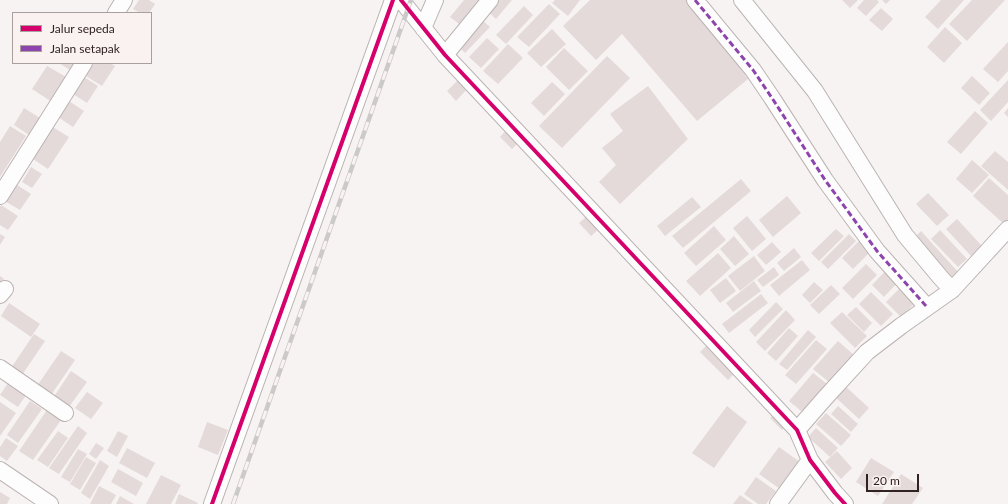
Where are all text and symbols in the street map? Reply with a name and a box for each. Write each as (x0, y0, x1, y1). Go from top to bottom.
legend (12, 12, 152, 64)
text: Jalur sepeda (50, 21, 115, 36)
text: Jalan setapak (50, 41, 120, 56)
scale bar (868, 466, 921, 492)
text: 20 m (873, 473, 900, 488)

